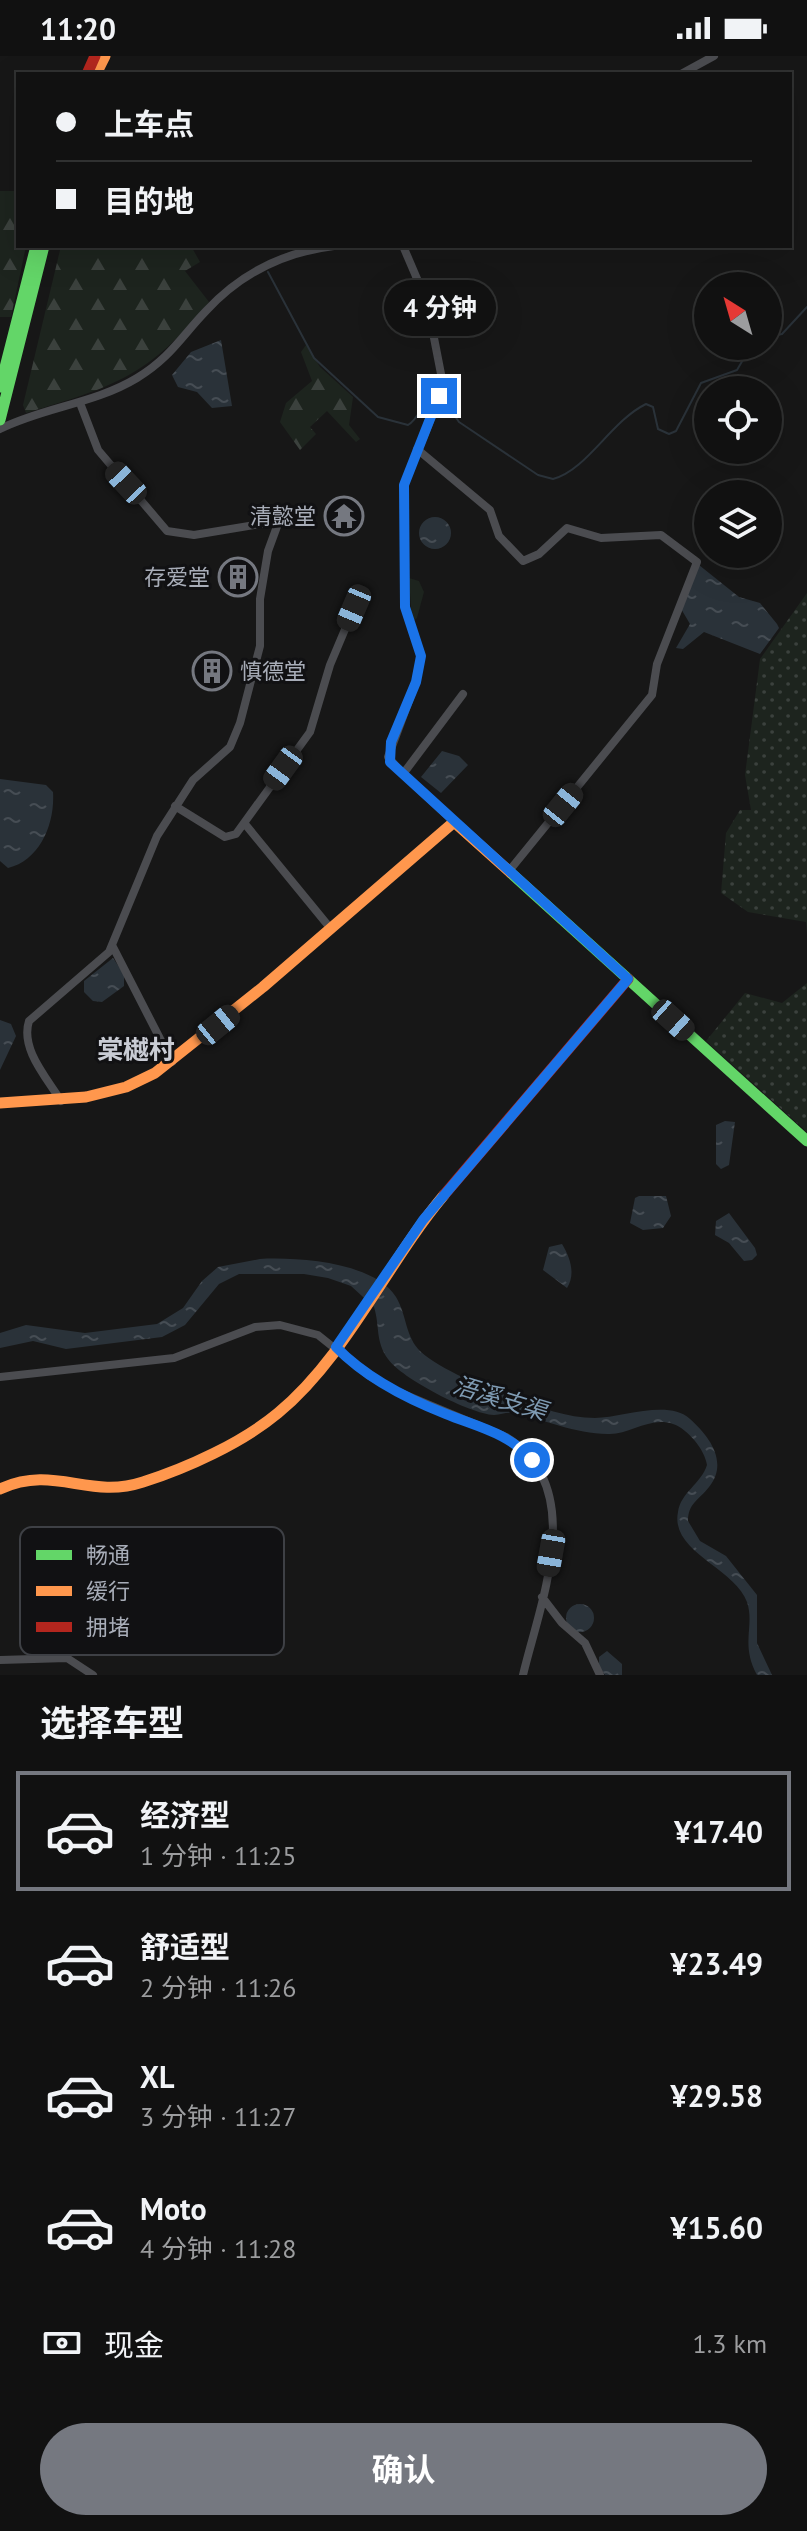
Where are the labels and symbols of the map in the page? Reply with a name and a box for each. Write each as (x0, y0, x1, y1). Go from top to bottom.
north arrow (694, 272, 782, 360)
callout: 4 分钟 (383, 280, 495, 336)
route end (421, 378, 457, 414)
car (101, 457, 151, 509)
temple icon: 清懿堂 (323, 495, 365, 537)
place label: 清懿堂 (250, 502, 316, 530)
building icon: 存爱堂 (217, 556, 259, 598)
place label: 存爱堂 (144, 563, 210, 591)
car (334, 581, 374, 635)
building icon: 慎德堂 (191, 650, 233, 692)
place label: 慎德堂 (240, 657, 306, 685)
car (259, 742, 307, 794)
car (539, 779, 587, 831)
car (647, 995, 699, 1045)
car (192, 1001, 244, 1049)
district label: 棠樾村 (97, 1033, 175, 1066)
water label: 浯溪支渠 (450, 1369, 553, 1428)
route start (514, 1442, 550, 1478)
legend (20, 1527, 284, 1655)
car (535, 1527, 567, 1579)
text: 畅通 (86, 1541, 130, 1569)
text: 缓行 (86, 1577, 130, 1605)
text: 拥堵 (86, 1613, 130, 1641)

